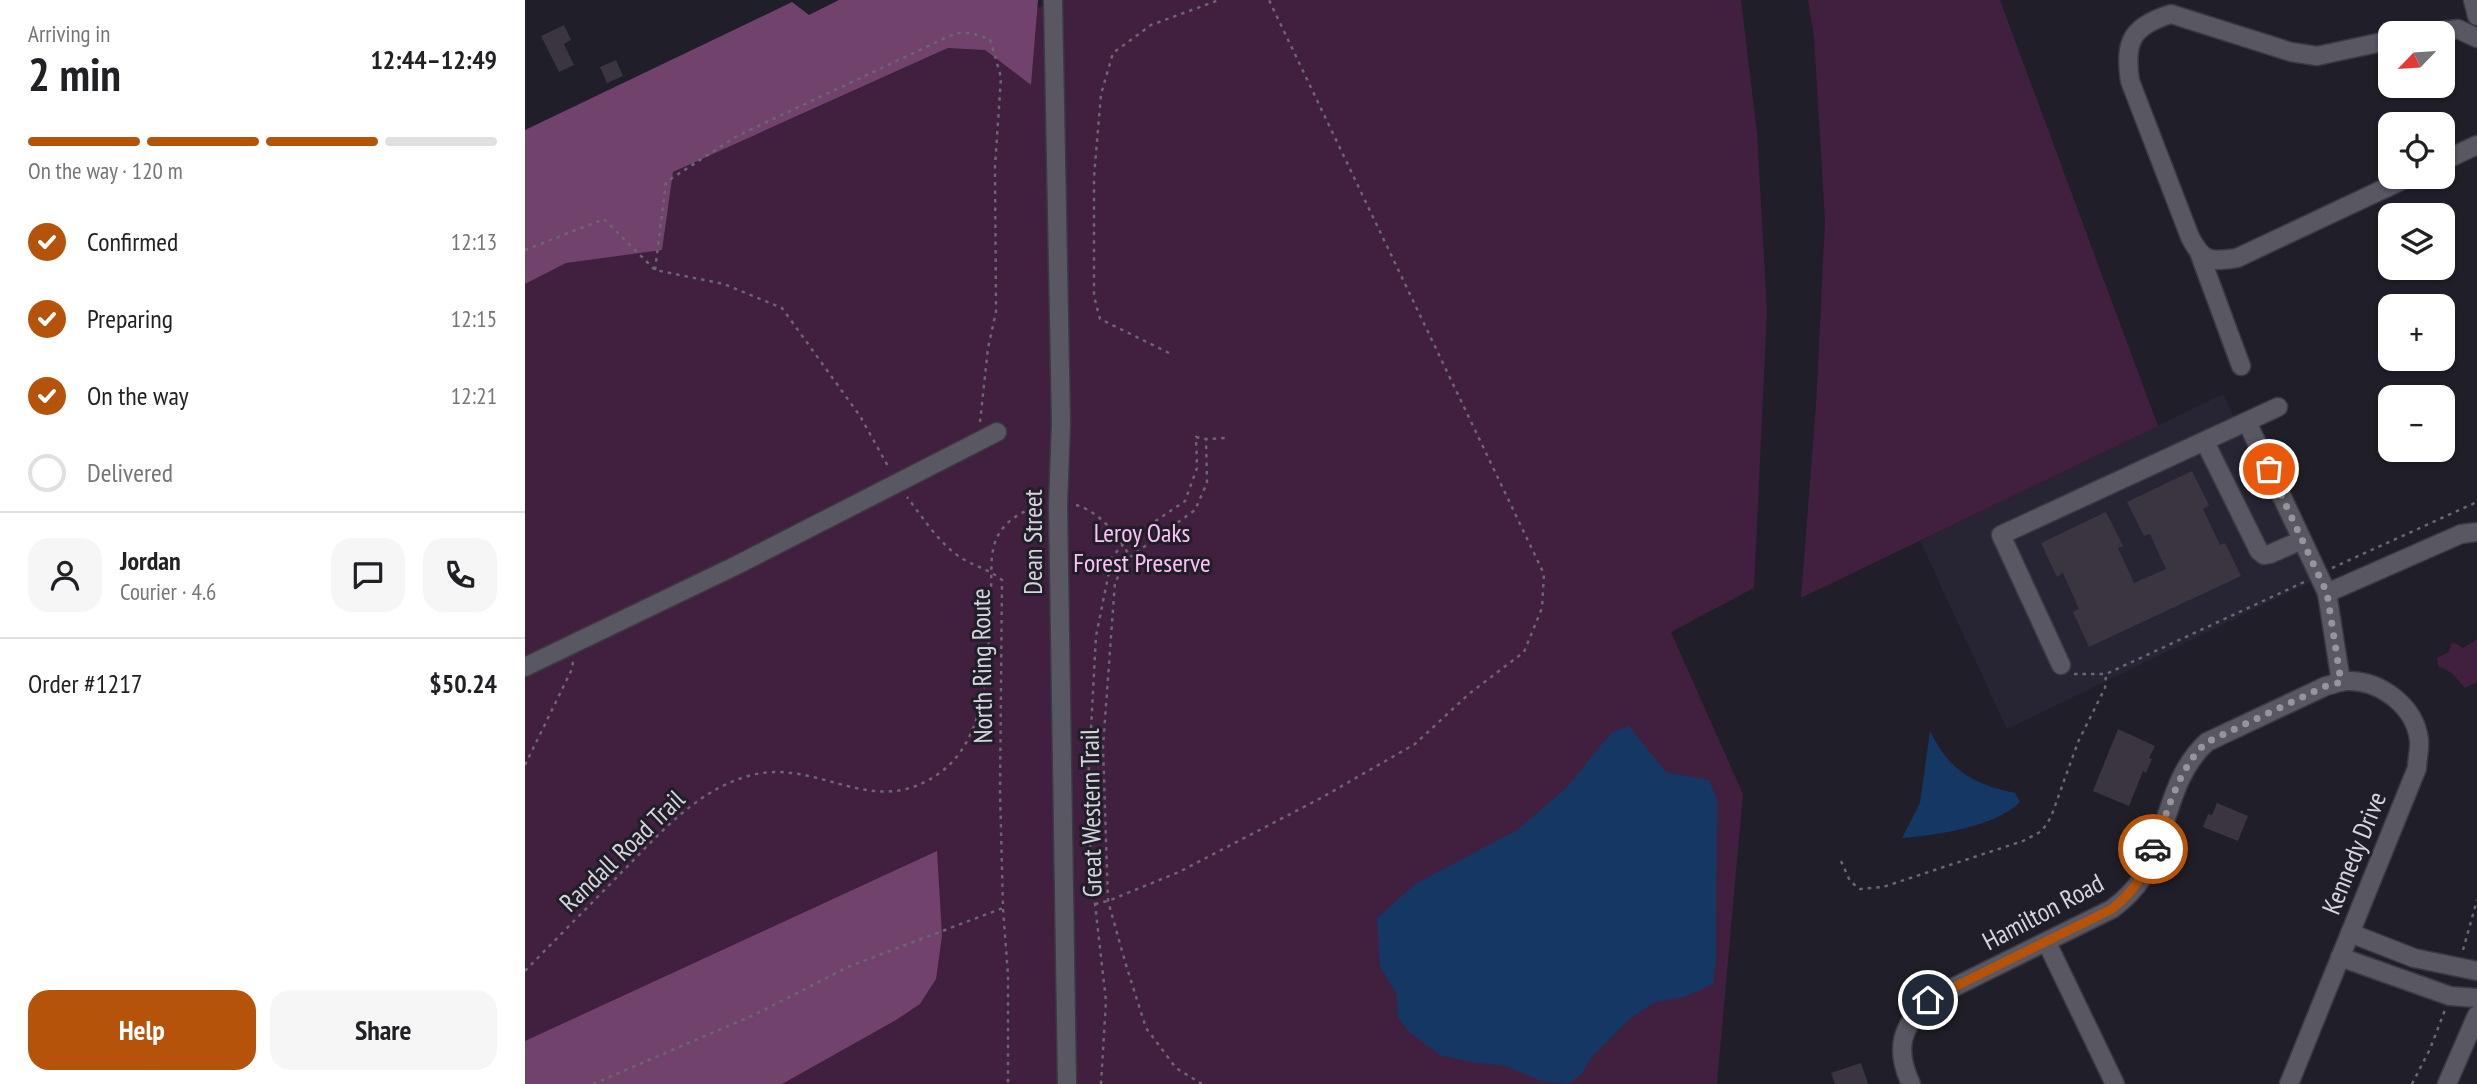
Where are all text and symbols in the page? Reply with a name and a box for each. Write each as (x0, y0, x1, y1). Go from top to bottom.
text: Arriving in (28, 19, 110, 48)
north arrow (2378, 21, 2455, 98)
map controls (2378, 21, 2455, 462)
text: 12:44–12:49 (370, 43, 497, 76)
text: 2 min (28, 44, 121, 104)
button: locate (2378, 112, 2455, 189)
text: On the way · 120 m (28, 156, 183, 185)
button: layers (2378, 203, 2455, 280)
icon: check (28, 223, 66, 261)
text: Confirmed (87, 225, 178, 258)
text: 12:13 (451, 227, 497, 256)
button: + (2378, 294, 2455, 371)
icon: check (28, 300, 66, 338)
text: Preparing (87, 302, 173, 335)
text: 12:15 (451, 304, 497, 333)
icon: check (28, 377, 66, 415)
text: On the way (87, 379, 189, 412)
text: 12:21 (451, 381, 497, 410)
button: − (2378, 385, 2455, 462)
pin (2239, 439, 2299, 499)
icon: bag (2250, 450, 2288, 488)
text: Delivered (87, 456, 173, 489)
street label: Dean Street (1016, 489, 1049, 595)
park label: Leroy Oaks Forest Preserve (1073, 516, 1211, 579)
button: person (28, 538, 102, 612)
button: chat (331, 538, 405, 612)
button: phone (423, 538, 497, 612)
text: Jordan (120, 544, 181, 577)
text: Courier · 4.6 (120, 577, 216, 606)
street label: North Ring Route (964, 588, 999, 744)
text: Order #1217 (28, 667, 143, 700)
text: $50.24 (429, 667, 497, 700)
street label: Great Western Trail (1073, 728, 1108, 898)
street label: Randall Road Trail (552, 783, 691, 919)
street label: Kennedy Drive (2314, 787, 2393, 919)
courier (2118, 814, 2188, 884)
icon: car (2134, 830, 2172, 868)
street label: Hamilton Road (1977, 866, 2109, 957)
pin (1898, 970, 1958, 1030)
icon: home (1909, 981, 1947, 1019)
button: Help (28, 990, 256, 1070)
button: Share (270, 990, 497, 1070)

